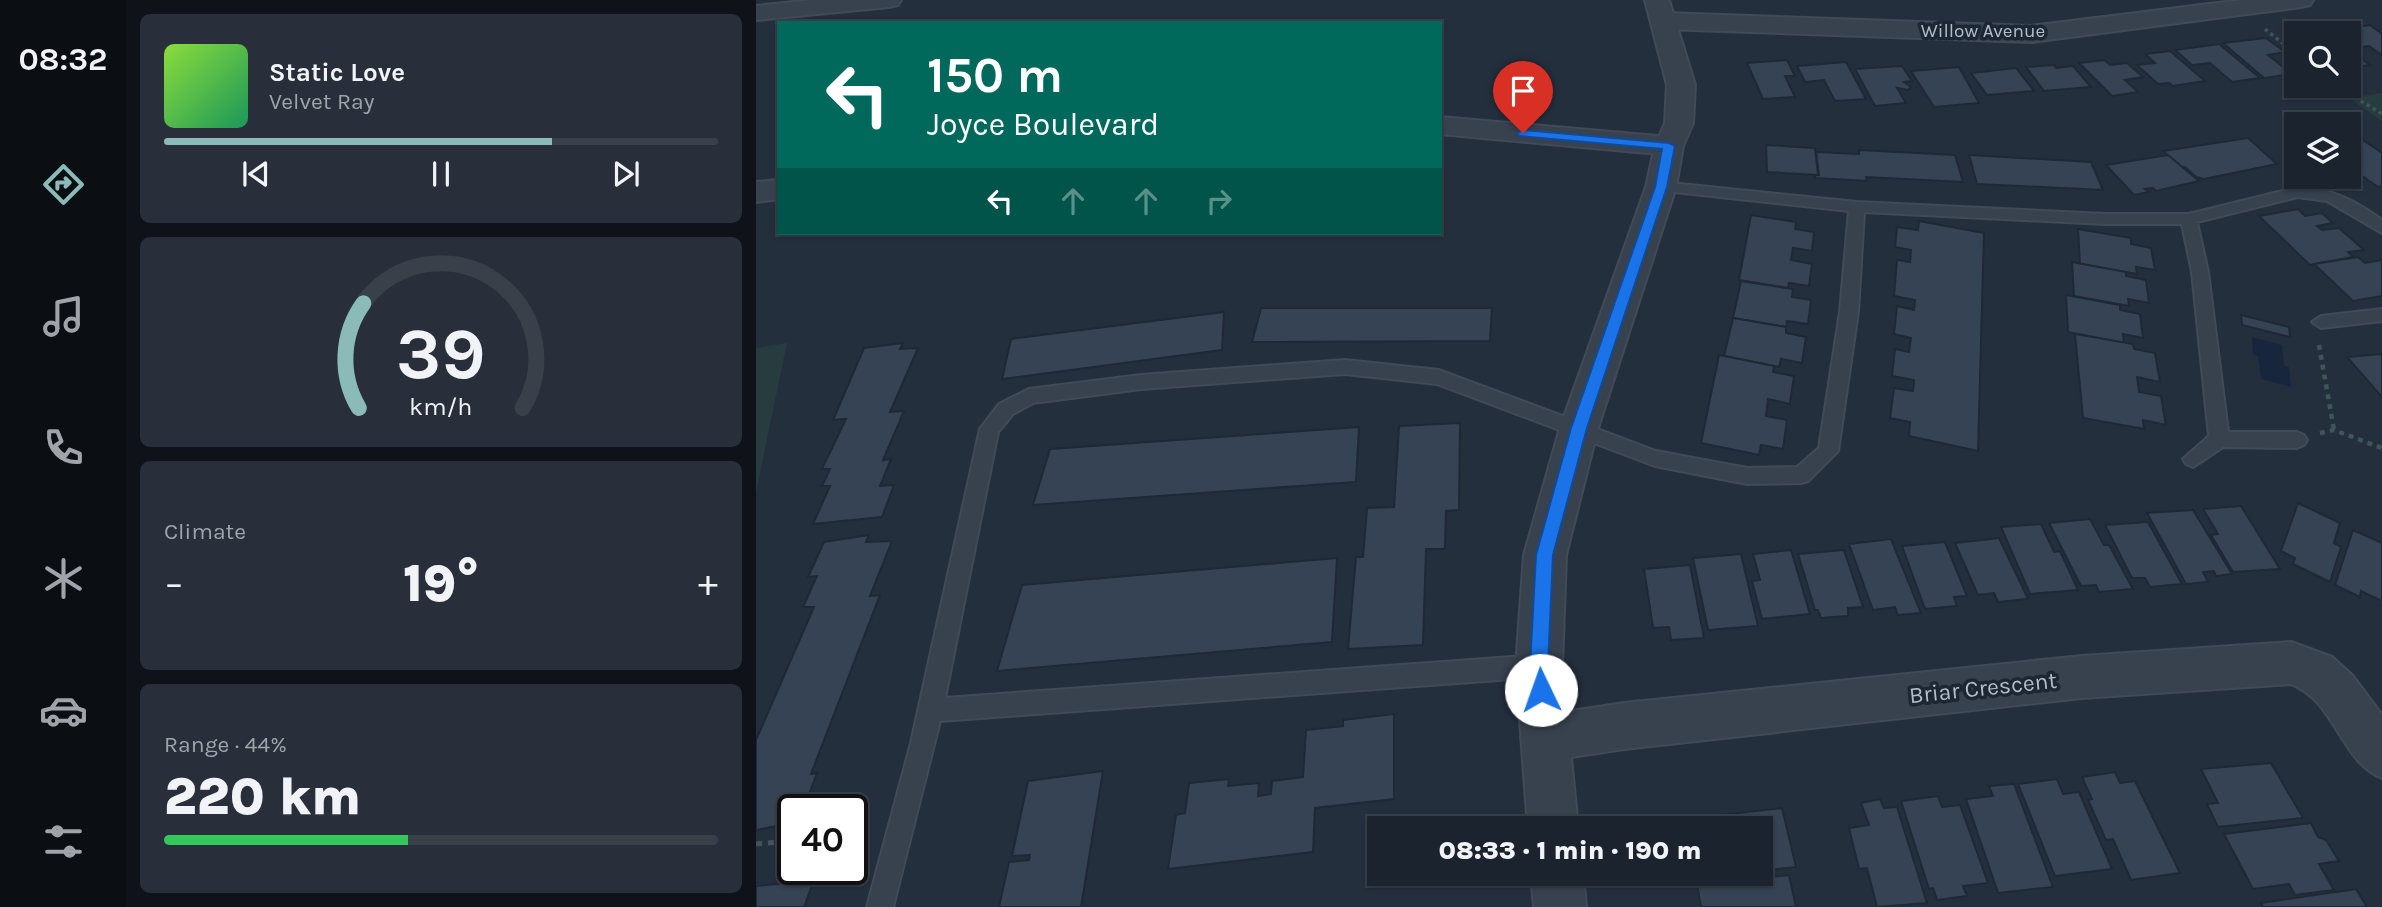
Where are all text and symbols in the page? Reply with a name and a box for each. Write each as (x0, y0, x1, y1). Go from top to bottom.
street label: Willow Avenue (1921, 20, 2045, 42)
map controls (2284, 21, 2361, 189)
button: search (2284, 21, 2361, 98)
text: 08:32 (19, 41, 107, 78)
text: 150 m (927, 47, 1063, 104)
icon: left (812, 49, 903, 140)
text: Static Love (269, 57, 405, 88)
pin (1493, 61, 1553, 133)
icon: arrive (1504, 72, 1542, 110)
text: Velvet Ray (269, 88, 374, 115)
text: Joyce Boulevard (927, 106, 1159, 143)
button: layers (2284, 112, 2361, 189)
icon: previous (237, 155, 275, 193)
icon: pause (422, 155, 460, 193)
icon: next (607, 155, 645, 193)
icon: directions (39, 160, 88, 209)
icon: left (981, 182, 1019, 220)
icon: ahead (1054, 182, 1092, 220)
icon: ahead (1127, 182, 1165, 220)
icon: right (1200, 182, 1238, 220)
icon: music (39, 292, 88, 341)
text: 39 (396, 311, 486, 396)
text: km/h (409, 392, 473, 421)
icon: phone (39, 423, 88, 472)
text: Climate (164, 518, 246, 545)
text: 19° (403, 553, 479, 614)
icon: climate (39, 554, 88, 603)
text: − (164, 561, 184, 606)
text: + (698, 561, 718, 606)
position arrow (1504, 653, 1578, 727)
street label: Briar Crescent (1908, 667, 2059, 709)
icon: car (39, 686, 88, 735)
text: Range · 44% (164, 731, 287, 758)
text: 220 km (164, 766, 361, 827)
speed limit sign: 40 (777, 794, 868, 885)
icon: filters (39, 817, 88, 866)
text: 08:33 · 1 min · 190 m (1439, 835, 1701, 866)

